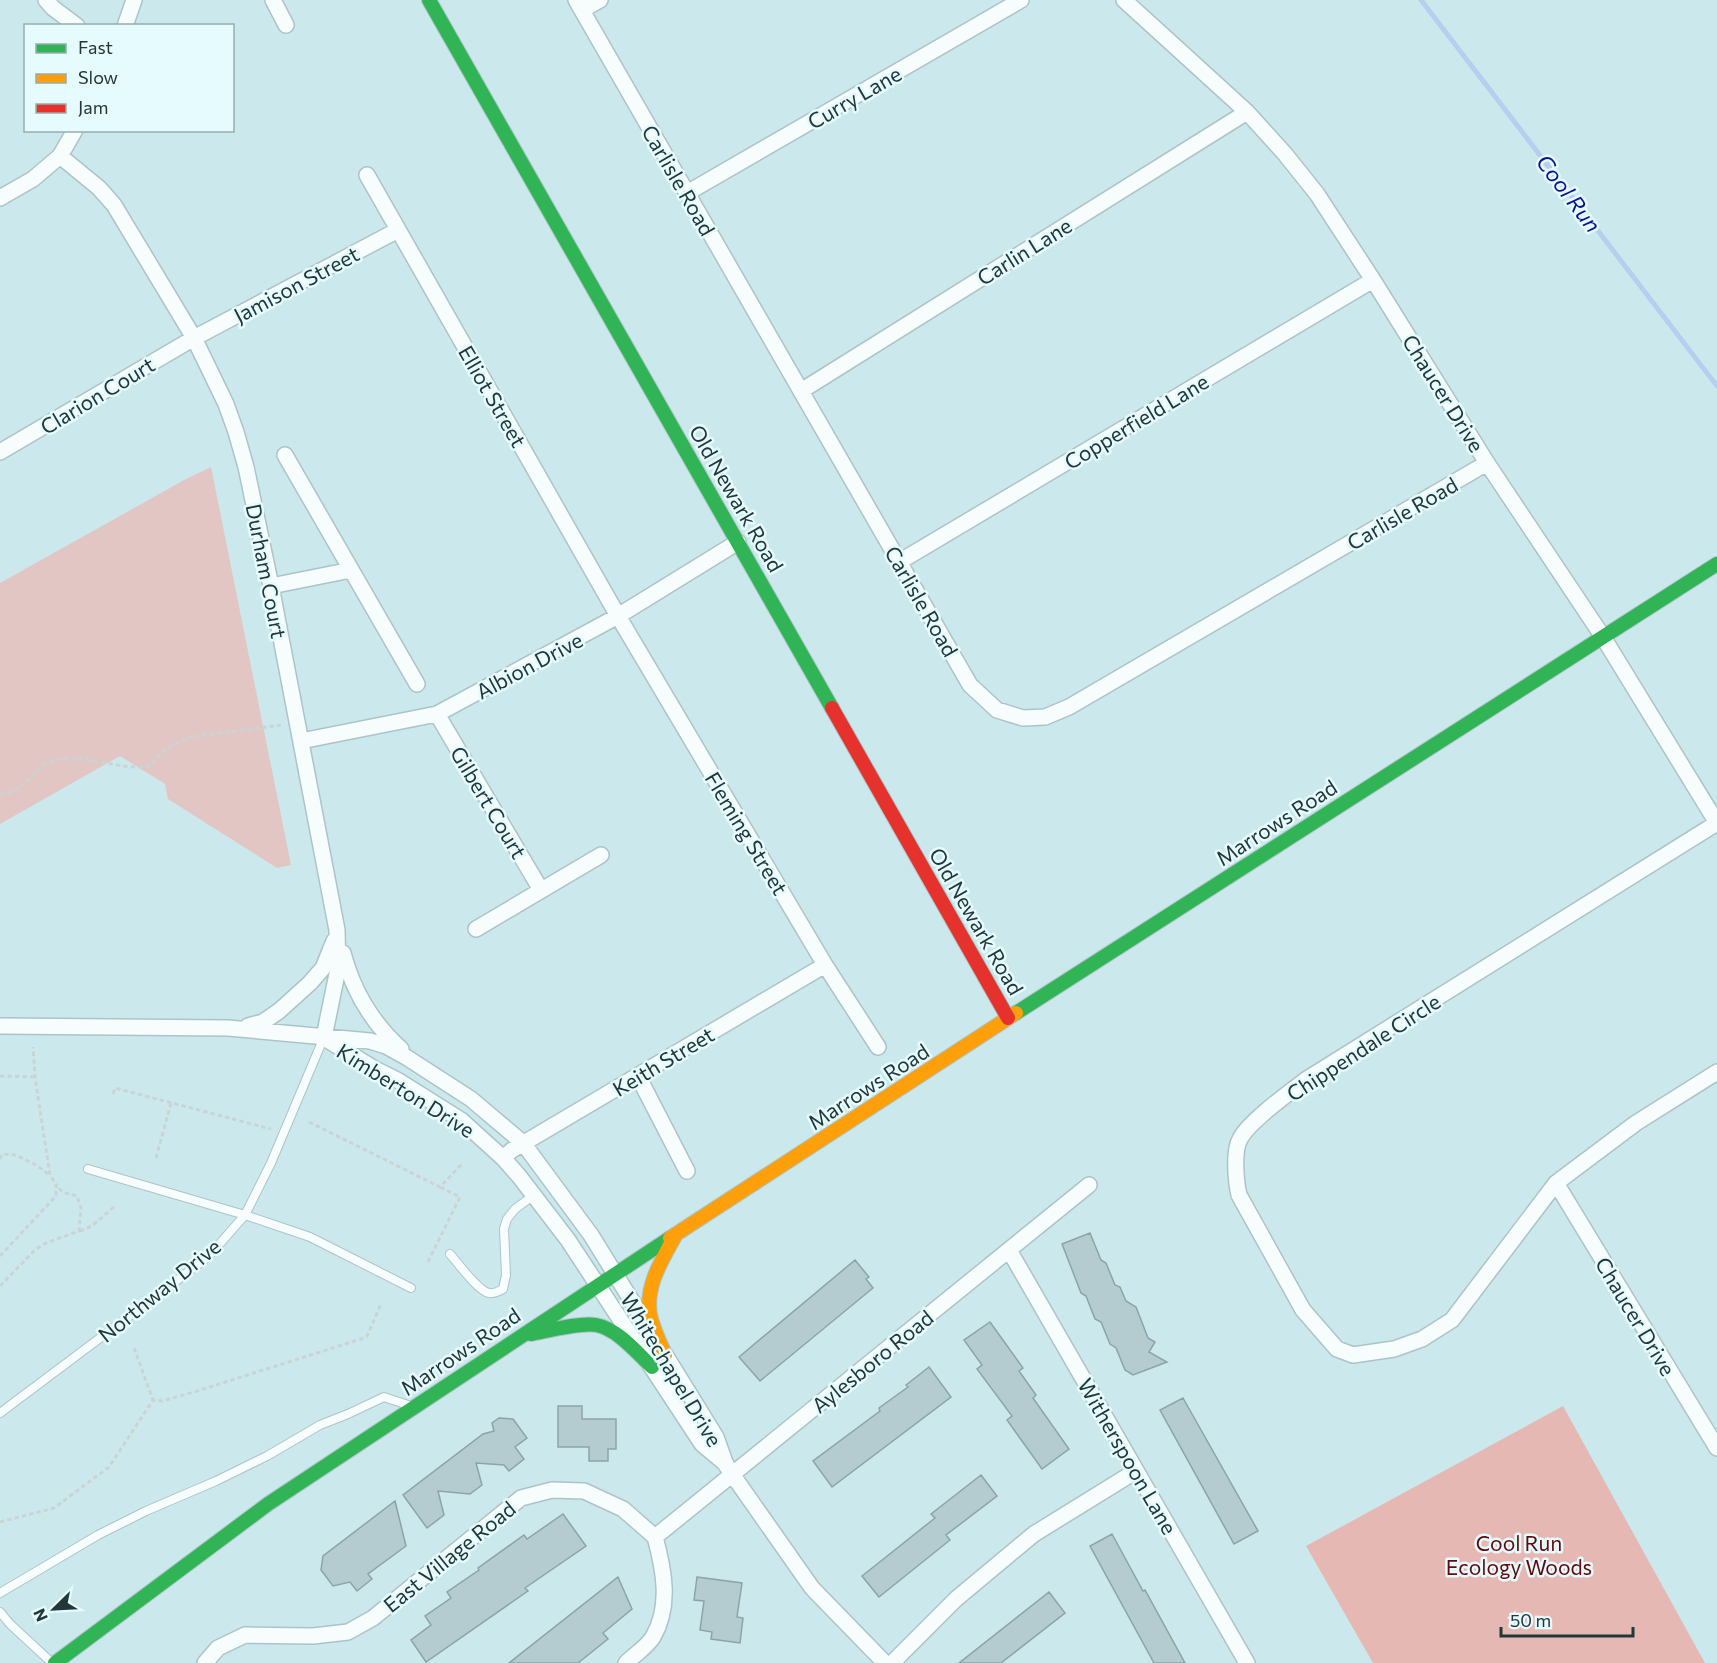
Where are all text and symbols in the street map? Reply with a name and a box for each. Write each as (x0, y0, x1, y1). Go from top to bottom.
legend (24, 24, 234, 132)
text: Fast (78, 36, 113, 58)
street label: Curry Lane (803, 60, 905, 134)
text: Slow (78, 66, 118, 88)
text: Jam (78, 96, 108, 118)
street label: Carlisle Road (637, 120, 721, 240)
water label: Cool Run (1531, 149, 1607, 237)
street label: Carlin Lane (972, 212, 1076, 290)
street label: Jamison Street (229, 240, 363, 328)
street label: Chaucer Drive (1398, 330, 1490, 456)
street label: Elliot Street (454, 341, 532, 451)
street label: Clarion Court (35, 351, 159, 439)
street label: Copperfield Lane (1059, 368, 1213, 474)
street label: Old Newark Road (685, 420, 789, 576)
street label: Carlisle Road (1342, 471, 1462, 555)
street label: Durham Court (242, 502, 292, 640)
street label: Carlisle Road (880, 541, 964, 661)
street label: Albion Drive (471, 627, 587, 703)
street label: Gilbert Court (446, 741, 532, 863)
street label: Fleming Street (700, 767, 794, 899)
street label: Marrows Road (1211, 774, 1341, 870)
street label: Old Newark Road (925, 843, 1029, 999)
street label: Chippendale Circle (1282, 988, 1444, 1106)
street label: Keith Street (608, 1021, 718, 1101)
street label: Kimberton Drive (333, 1038, 479, 1142)
street label: Marrows Road (803, 1038, 933, 1134)
street label: Northway Drive (93, 1233, 225, 1347)
street label: Chaucer Drive (1591, 1252, 1681, 1380)
street label: Whitechapel Drive (616, 1287, 728, 1451)
street label: Marrows Road (395, 1302, 525, 1400)
street label: Aylesboro Road (806, 1304, 938, 1418)
street label: Witherspoon Lane (1073, 1374, 1183, 1538)
street label: East Village Road (378, 1495, 520, 1617)
park label: Cool Run Ecology Woods (1446, 1530, 1592, 1579)
north arrow (24, 1579, 84, 1639)
scale bar (1501, 1600, 1633, 1638)
text: N (29, 1606, 51, 1625)
text: 50 m (1510, 1609, 1551, 1631)

